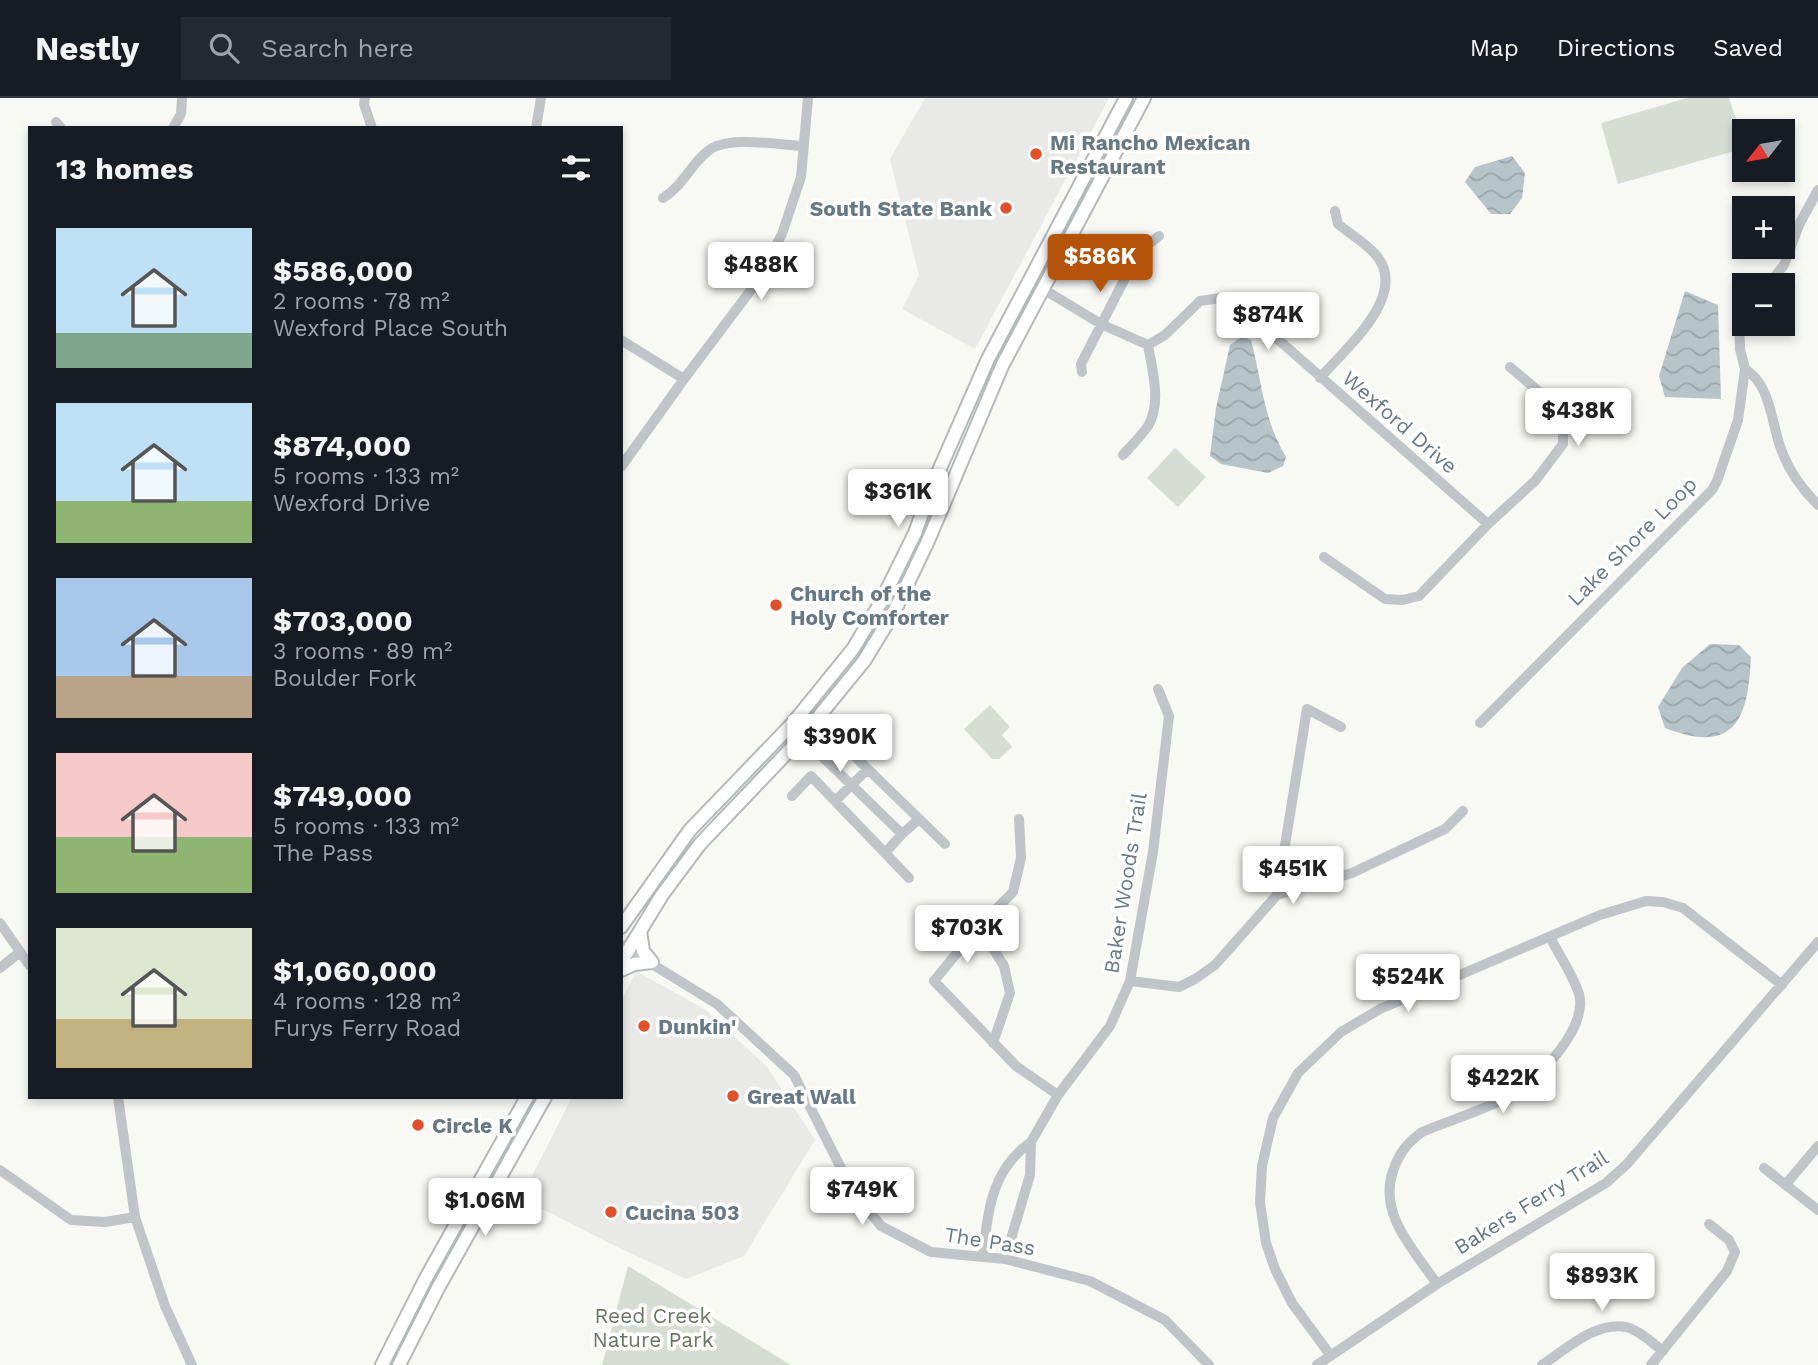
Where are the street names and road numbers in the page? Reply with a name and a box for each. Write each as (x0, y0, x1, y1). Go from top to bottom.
street label: Wexford Drive (1338, 365, 1462, 479)
street label: Lake Shore Loop (1562, 471, 1702, 611)
street label: Baker Woods Trail (1098, 790, 1152, 975)
street label: Bakers Ferry Trail (1449, 1144, 1613, 1259)
street label: The Pass (943, 1222, 1037, 1260)

